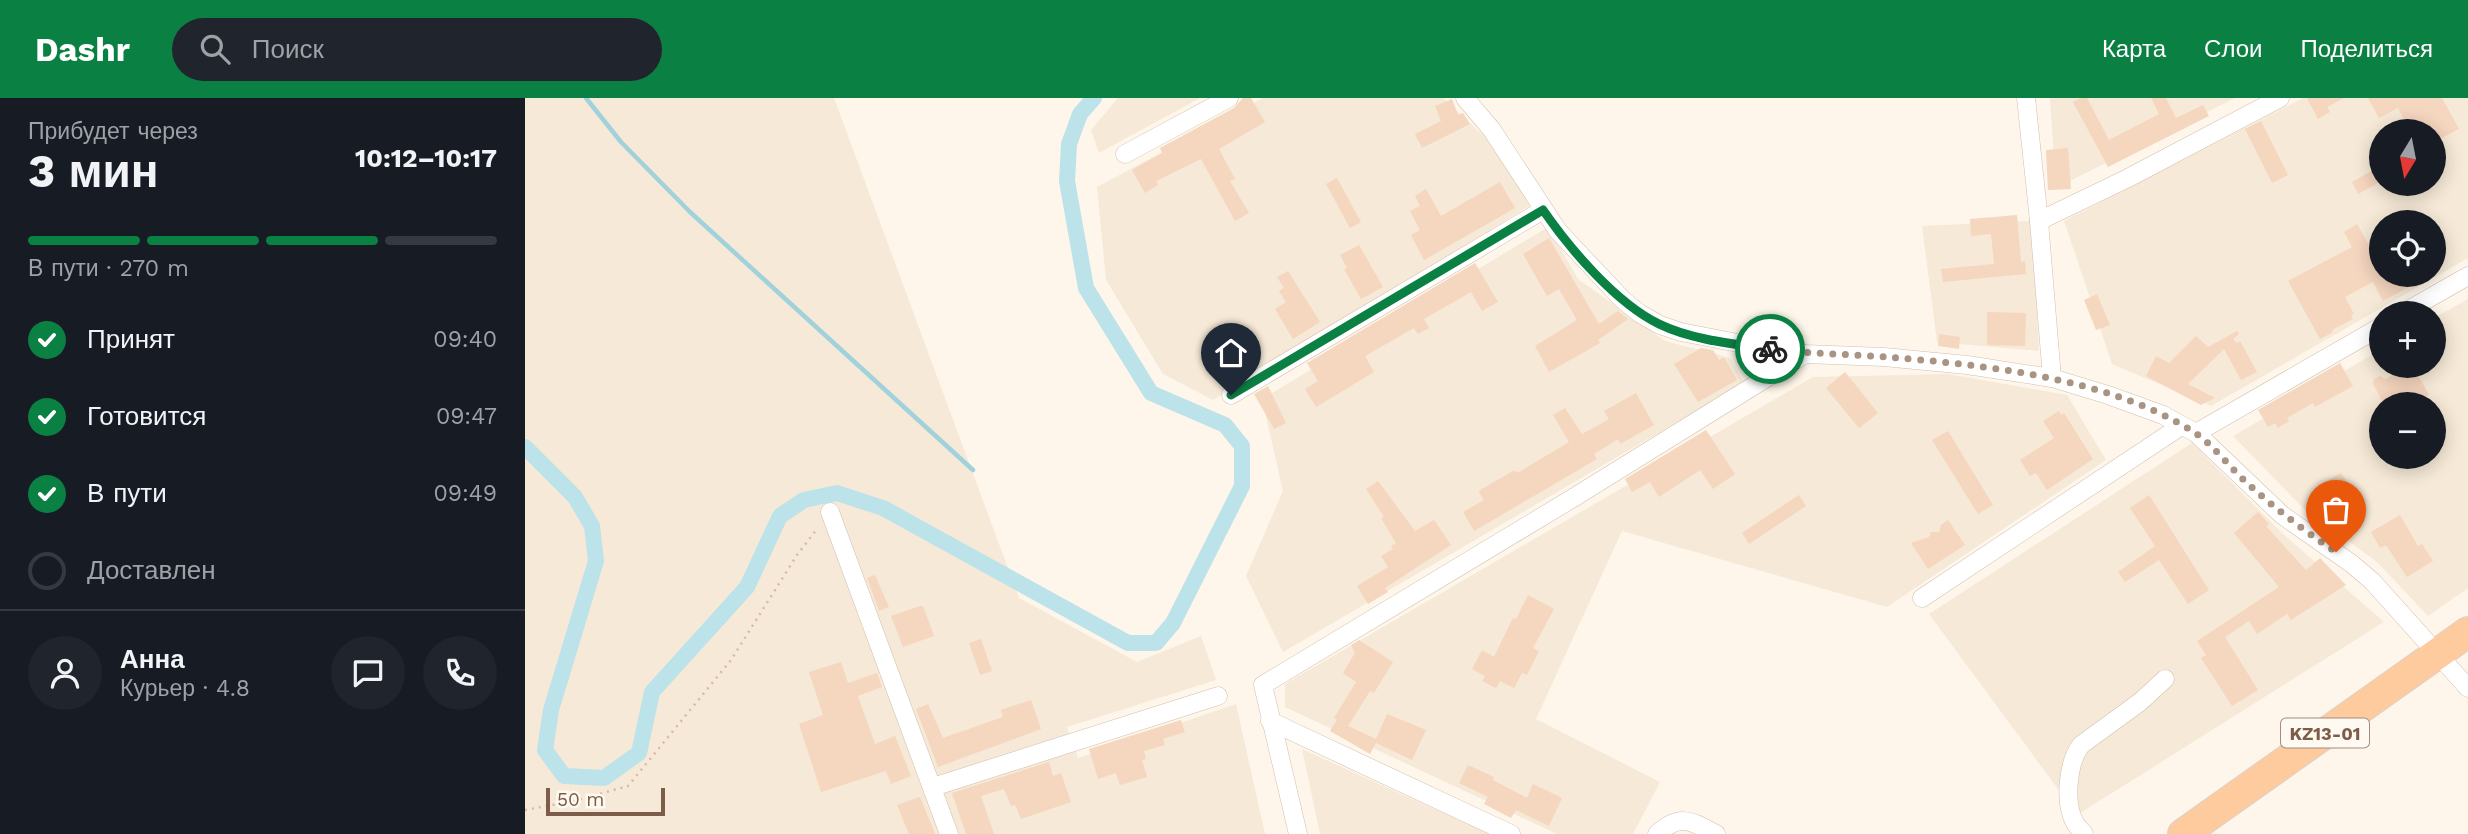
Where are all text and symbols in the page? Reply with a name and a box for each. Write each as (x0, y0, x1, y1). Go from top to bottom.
search box (172, 18, 662, 81)
text: Dashr (35, 30, 130, 69)
icon: search (196, 30, 234, 68)
text: Поиск (252, 34, 324, 64)
text: Карта (2102, 35, 2166, 63)
text: Слои (2204, 35, 2262, 63)
text: Поделиться (2300, 35, 2433, 63)
text: Прибудет через (28, 118, 198, 145)
north arrow (2369, 119, 2447, 196)
map controls (2369, 119, 2446, 469)
text: 10:12–10:17 (355, 143, 497, 173)
text: 3 мин (28, 144, 159, 198)
button: locate (2369, 210, 2446, 287)
text: В пути · 270 m (28, 255, 189, 282)
button: + (2369, 301, 2446, 378)
courier (1735, 314, 1805, 384)
icon: check (28, 321, 66, 359)
pin (1201, 323, 1261, 395)
text: Принят (87, 324, 175, 354)
text: 09:40 (433, 326, 497, 353)
icon: bike (1751, 330, 1789, 368)
icon: home (1212, 334, 1250, 372)
button: − (2369, 392, 2446, 469)
icon: check (28, 398, 66, 436)
text: Готовится (87, 401, 206, 431)
text: 09:47 (436, 403, 497, 430)
icon: check (28, 475, 66, 513)
text: В пути (87, 478, 167, 508)
text: 09:49 (433, 480, 497, 507)
pin (2306, 480, 2366, 552)
icon: bag (2317, 491, 2355, 529)
text: Доставлен (87, 555, 216, 585)
button: person (28, 636, 102, 710)
button: chat (331, 636, 405, 710)
button: phone (423, 636, 497, 710)
text: Анна (120, 644, 185, 674)
text: Курьер · 4.8 (120, 675, 250, 702)
road number: KZ13-01 (2281, 718, 2369, 748)
scale bar (546, 785, 665, 817)
text: 50 m (557, 788, 604, 811)

